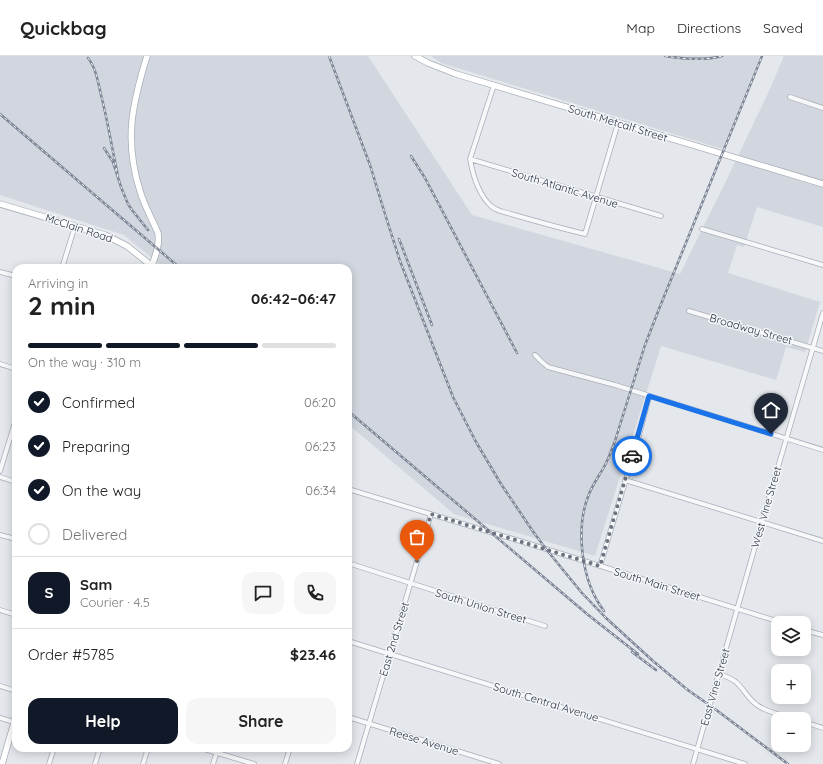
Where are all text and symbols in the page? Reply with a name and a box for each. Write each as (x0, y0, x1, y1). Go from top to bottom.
text: Quickbag (20, 16, 107, 40)
text: Map (626, 19, 655, 37)
text: Directions (677, 19, 741, 37)
text: Saved (763, 19, 803, 37)
street label: South Metcalf Street (567, 101, 670, 145)
street label: South Atlantic Avenue (510, 165, 620, 211)
street label: McClain Road (43, 210, 115, 246)
text: Arriving in (28, 275, 88, 291)
text: 2 min (28, 289, 96, 322)
text: 06:42–06:47 (251, 289, 336, 308)
street label: Broadway Street (708, 310, 794, 348)
text: On the way · 310 m (28, 354, 141, 370)
icon: check (28, 391, 50, 413)
text: Confirmed (62, 393, 135, 412)
pin (754, 393, 788, 434)
text: 06:20 (304, 394, 336, 410)
icon: home (760, 399, 782, 421)
icon: check (28, 435, 50, 457)
courier (612, 436, 652, 476)
text: Preparing (62, 437, 130, 456)
text: 06:23 (305, 438, 336, 454)
icon: car (621, 445, 643, 467)
street label: West Vine Street (748, 464, 784, 549)
icon: check (28, 479, 50, 501)
text: On the way (62, 481, 141, 500)
text: 06:34 (305, 482, 336, 498)
pin (400, 520, 434, 561)
text: Delivered (62, 525, 127, 544)
icon: bag (406, 526, 428, 548)
street label: South Main Street (612, 564, 702, 604)
button: chat (242, 572, 284, 614)
button: phone (294, 572, 336, 614)
text: Sam (80, 575, 112, 594)
text: S (45, 583, 53, 602)
street label: South Union Street (434, 585, 529, 627)
text: Courier · 4.5 (80, 594, 150, 610)
street label: East 2nd Street (376, 600, 412, 678)
map controls (771, 616, 811, 752)
button: layers (771, 616, 811, 656)
text: Order #5785 (28, 645, 114, 664)
text: $23.46 (290, 645, 336, 664)
street label: East Vine Street (697, 646, 733, 727)
button: + (771, 664, 811, 704)
street label: South Central Avenue (492, 679, 600, 725)
button: Help (28, 698, 178, 744)
button: Share (186, 698, 336, 744)
button: − (771, 712, 811, 752)
street label: Reese Avenue (388, 724, 460, 758)

